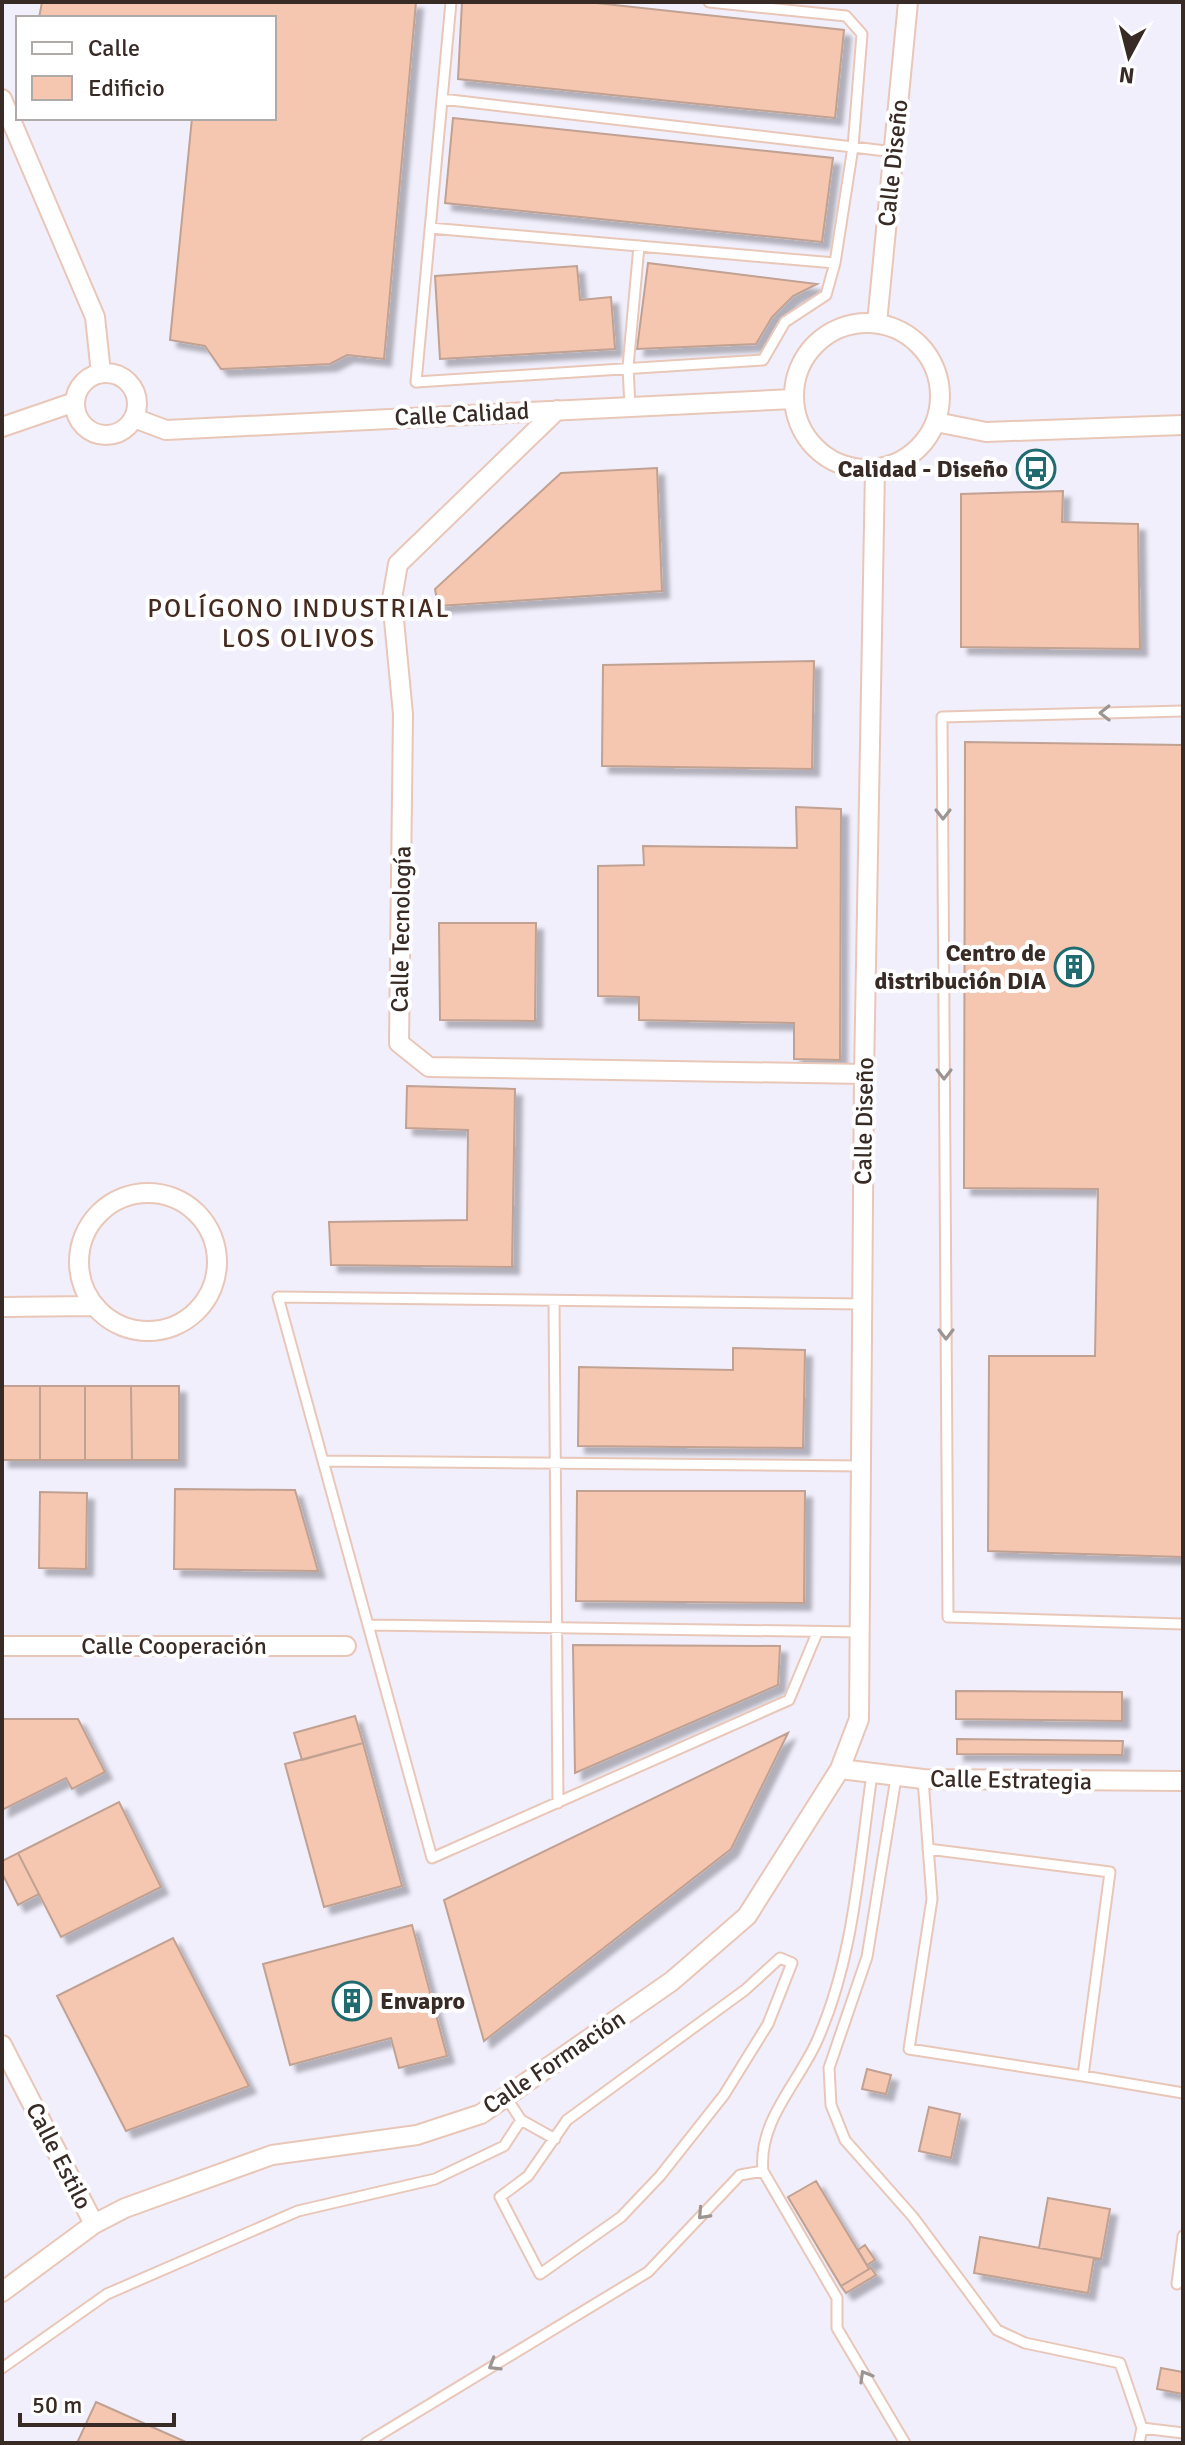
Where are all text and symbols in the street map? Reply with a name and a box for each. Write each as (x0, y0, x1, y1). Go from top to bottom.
legend (16, 16, 276, 120)
north arrow (1089, 16, 1169, 96)
text: Calle (88, 33, 140, 63)
text: N (1117, 61, 1136, 90)
text: Edificio (88, 73, 165, 103)
street label: Calle Diseño (871, 98, 915, 228)
street label: Calle Calidad (394, 395, 530, 433)
bus stop icon: Calidad - Diseño (1015, 448, 1057, 490)
place label: Calidad - Diseño (838, 454, 1008, 484)
district label: POLÍGONO INDUSTRIAL LOS OLIVOS (147, 593, 451, 655)
one-way arrow (1098, 704, 1111, 722)
one-way arrow (934, 808, 952, 821)
street label: Calle Tecnología (385, 845, 417, 1013)
place label: Centro de distribución DIA (875, 938, 1047, 996)
building icon: Centro de distribución DIA (1053, 946, 1095, 988)
street label: Calle Diseño (848, 1057, 880, 1185)
one-way arrow (935, 1068, 953, 1081)
one-way arrow (937, 1328, 955, 1341)
street label: Calle Cooperación (81, 1631, 267, 1661)
street label: Calle Estrategia (930, 1764, 1092, 1796)
building icon: Envapro (331, 1980, 373, 2022)
place label: Envapro (380, 1986, 465, 2016)
street label: Calle Formación (477, 2003, 631, 2121)
street label: Calle Estilo (19, 2098, 99, 2214)
one-way arrow (697, 2205, 712, 2219)
one-way arrow (488, 2356, 503, 2371)
one-way arrow (860, 2370, 875, 2385)
scale bar (20, 2377, 174, 2427)
text: 50 m (32, 2390, 82, 2420)

